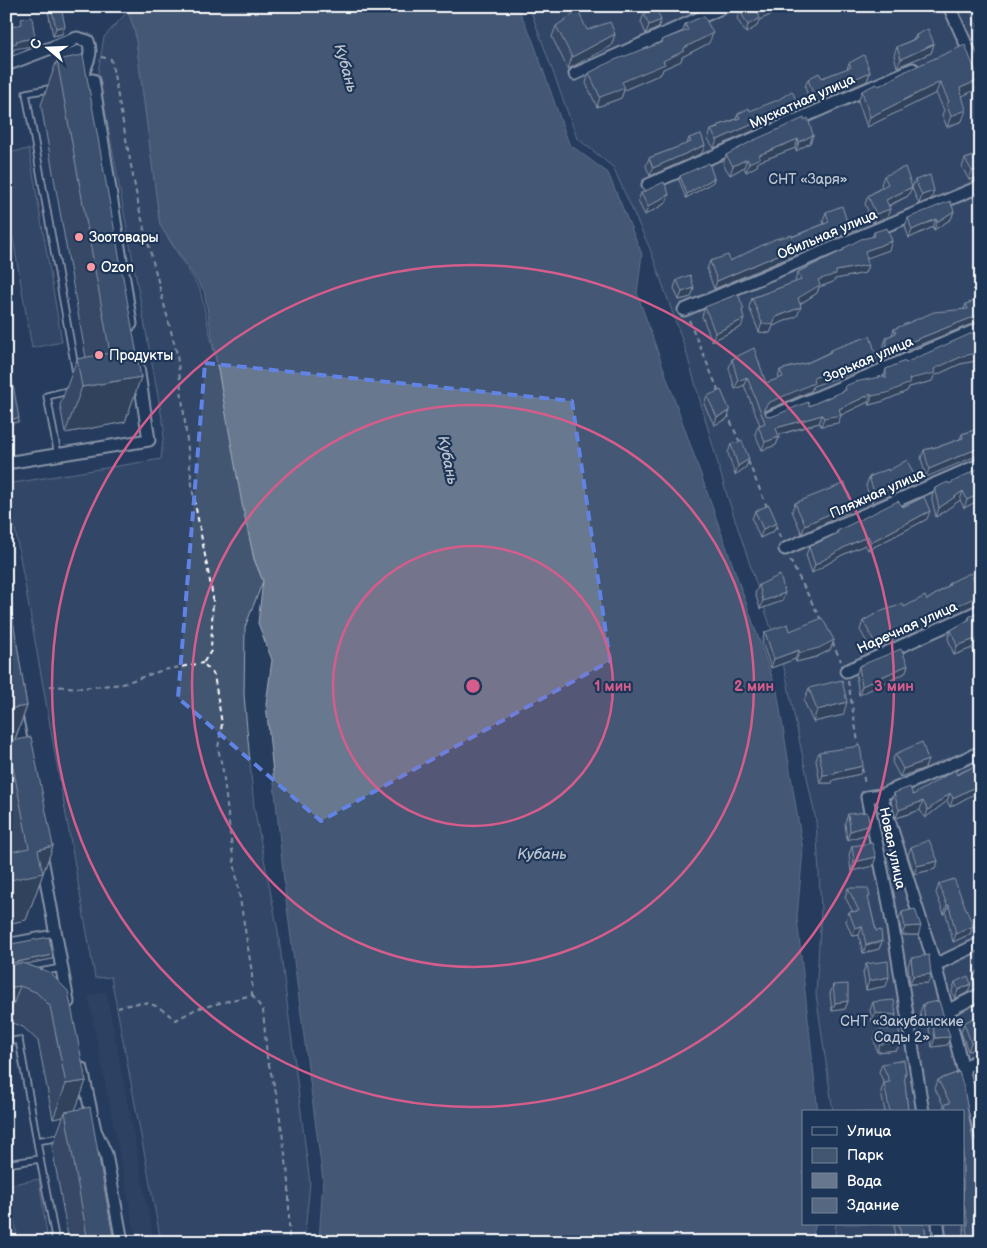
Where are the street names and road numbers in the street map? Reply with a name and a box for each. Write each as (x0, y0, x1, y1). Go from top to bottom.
street label: Мускатная улица (747, 70, 858, 132)
street label: Обильная улица (775, 205, 880, 263)
street label: Зорькая улица (821, 333, 916, 386)
street label: Пляжная улица (827, 465, 928, 522)
street label: Наречная улица (854, 597, 961, 657)
street label: Новая улица (876, 805, 910, 891)

